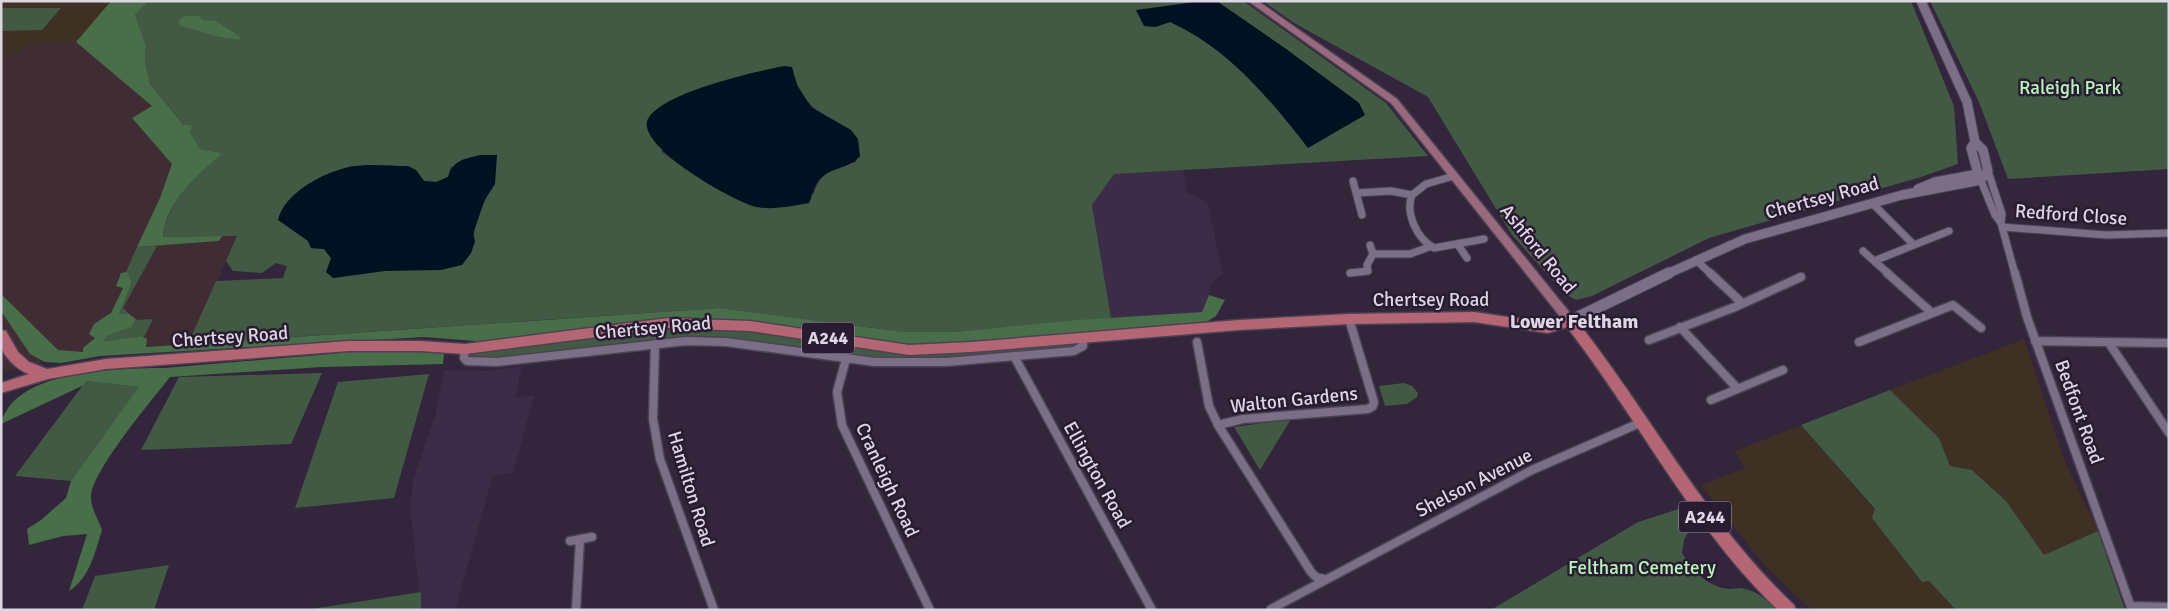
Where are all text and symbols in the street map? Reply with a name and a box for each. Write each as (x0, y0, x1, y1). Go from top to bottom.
park label: Raleigh Park (2019, 76, 2121, 100)
street label: Chertsey Road (1763, 171, 1881, 225)
street label: Ashford Road (1495, 199, 1581, 299)
street label: Redford Close (2014, 199, 2128, 231)
street label: Chertsey Road (1373, 288, 1489, 312)
district label: Lower Feltham (1510, 309, 1638, 334)
street label: Chertsey Road (594, 311, 712, 345)
street label: Chertsey Road (171, 321, 289, 353)
road number: A244 (802, 322, 854, 353)
street label: Bedfont Road (2049, 357, 2109, 467)
street label: Walton Gardens (1229, 381, 1359, 419)
street label: Ellington Road (1058, 417, 1136, 533)
street label: Cranleigh Road (850, 419, 924, 541)
street label: Hamilton Road (662, 428, 720, 550)
street label: Shelson Avenue (1411, 443, 1537, 523)
road number: A244 (1679, 502, 1731, 532)
park label: Feltham Cemetery (1568, 556, 1716, 580)

